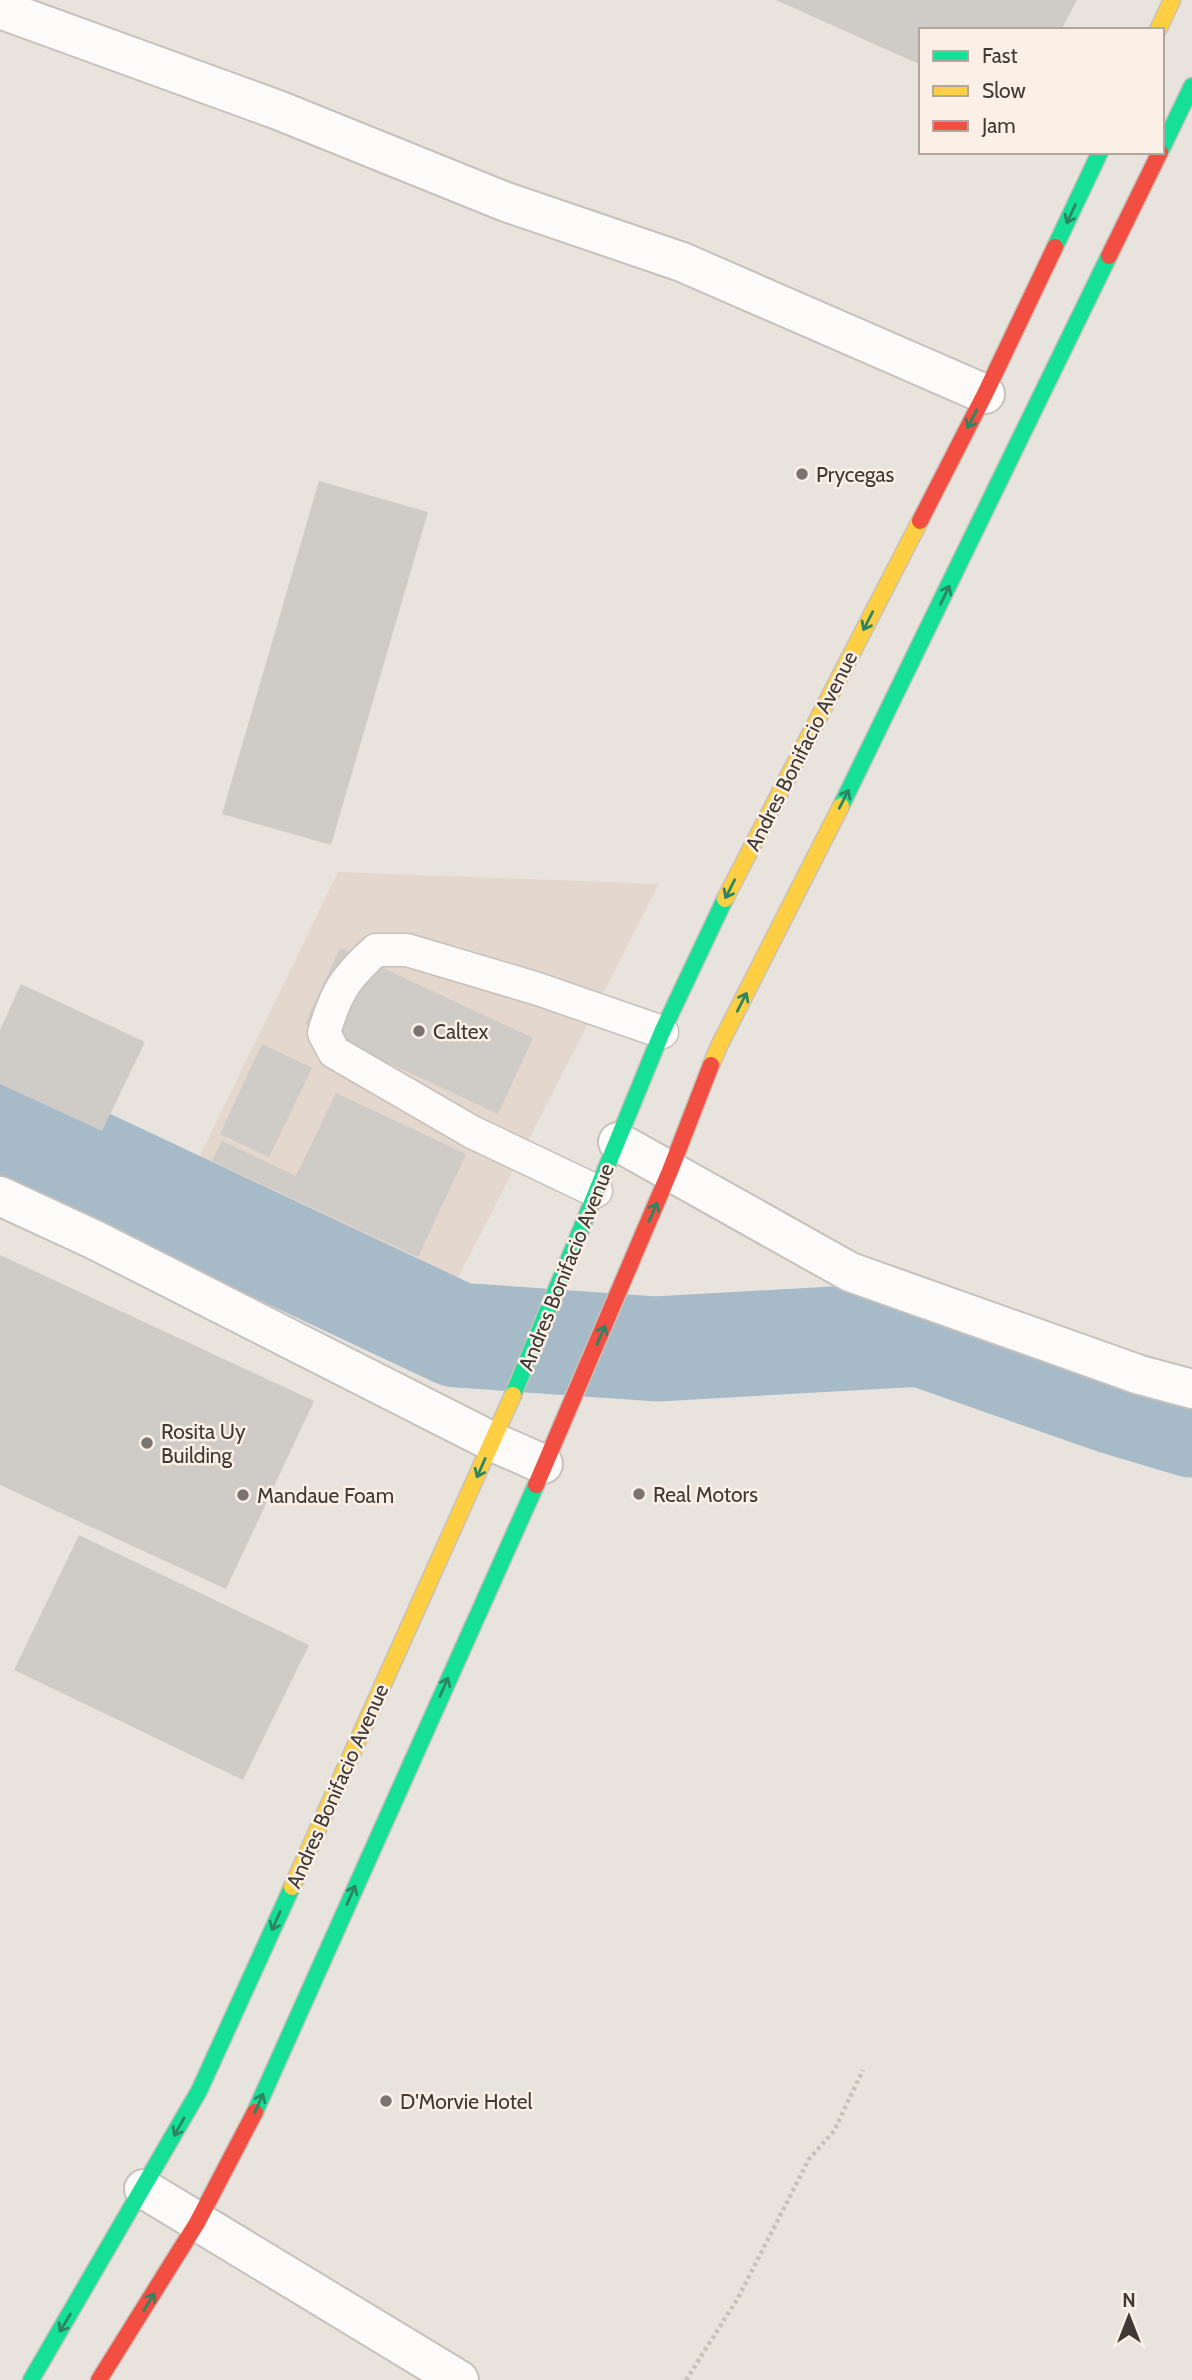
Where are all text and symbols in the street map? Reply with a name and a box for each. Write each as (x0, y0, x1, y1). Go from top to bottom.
legend (919, 28, 1164, 154)
text: Fast (982, 43, 1018, 68)
text: Slow (982, 78, 1026, 103)
text: Jam (981, 113, 1016, 138)
one-way arrow (1063, 203, 1077, 224)
one-way arrow (965, 408, 979, 429)
place label: Prycegas (816, 462, 895, 487)
marker: Prycegas (794, 466, 810, 482)
one-way arrow (939, 585, 952, 606)
one-way arrow (861, 610, 875, 631)
street label: Andres Bonifacio Avenue (740, 647, 862, 855)
one-way arrow (838, 789, 852, 810)
one-way arrow (723, 878, 737, 899)
one-way arrow (735, 992, 749, 1013)
place label: Caltex (433, 1019, 489, 1044)
marker: Caltex (411, 1023, 427, 1039)
street label: Andres Bonifacio Avenue (513, 1160, 619, 1374)
one-way arrow (647, 1201, 660, 1223)
one-way arrow (595, 1324, 608, 1346)
place label: Rosita Uy Building (161, 1419, 246, 1468)
marker: Rosita Uy Building (139, 1435, 155, 1451)
one-way arrow (474, 1457, 487, 1478)
place label: Real Motors (653, 1482, 758, 1507)
place label: Mandaue Foam (257, 1483, 394, 1508)
marker: Real Motors (631, 1486, 647, 1502)
marker: Mandaue Foam (235, 1487, 251, 1503)
one-way arrow (438, 1677, 451, 1699)
street label: Andres Bonifacio Avenue (281, 1680, 393, 1892)
one-way arrow (345, 1885, 358, 1906)
one-way arrow (269, 1910, 282, 1931)
place label: D'Morvie Hotel (400, 2089, 532, 2114)
one-way arrow (253, 2093, 266, 2114)
marker: D'Morvie Hotel (378, 2093, 394, 2109)
one-way arrow (172, 2116, 186, 2136)
north arrow (1094, 2282, 1164, 2352)
text: N (1122, 2289, 1136, 2312)
one-way arrow (141, 2293, 156, 2312)
one-way arrow (58, 2313, 72, 2333)

